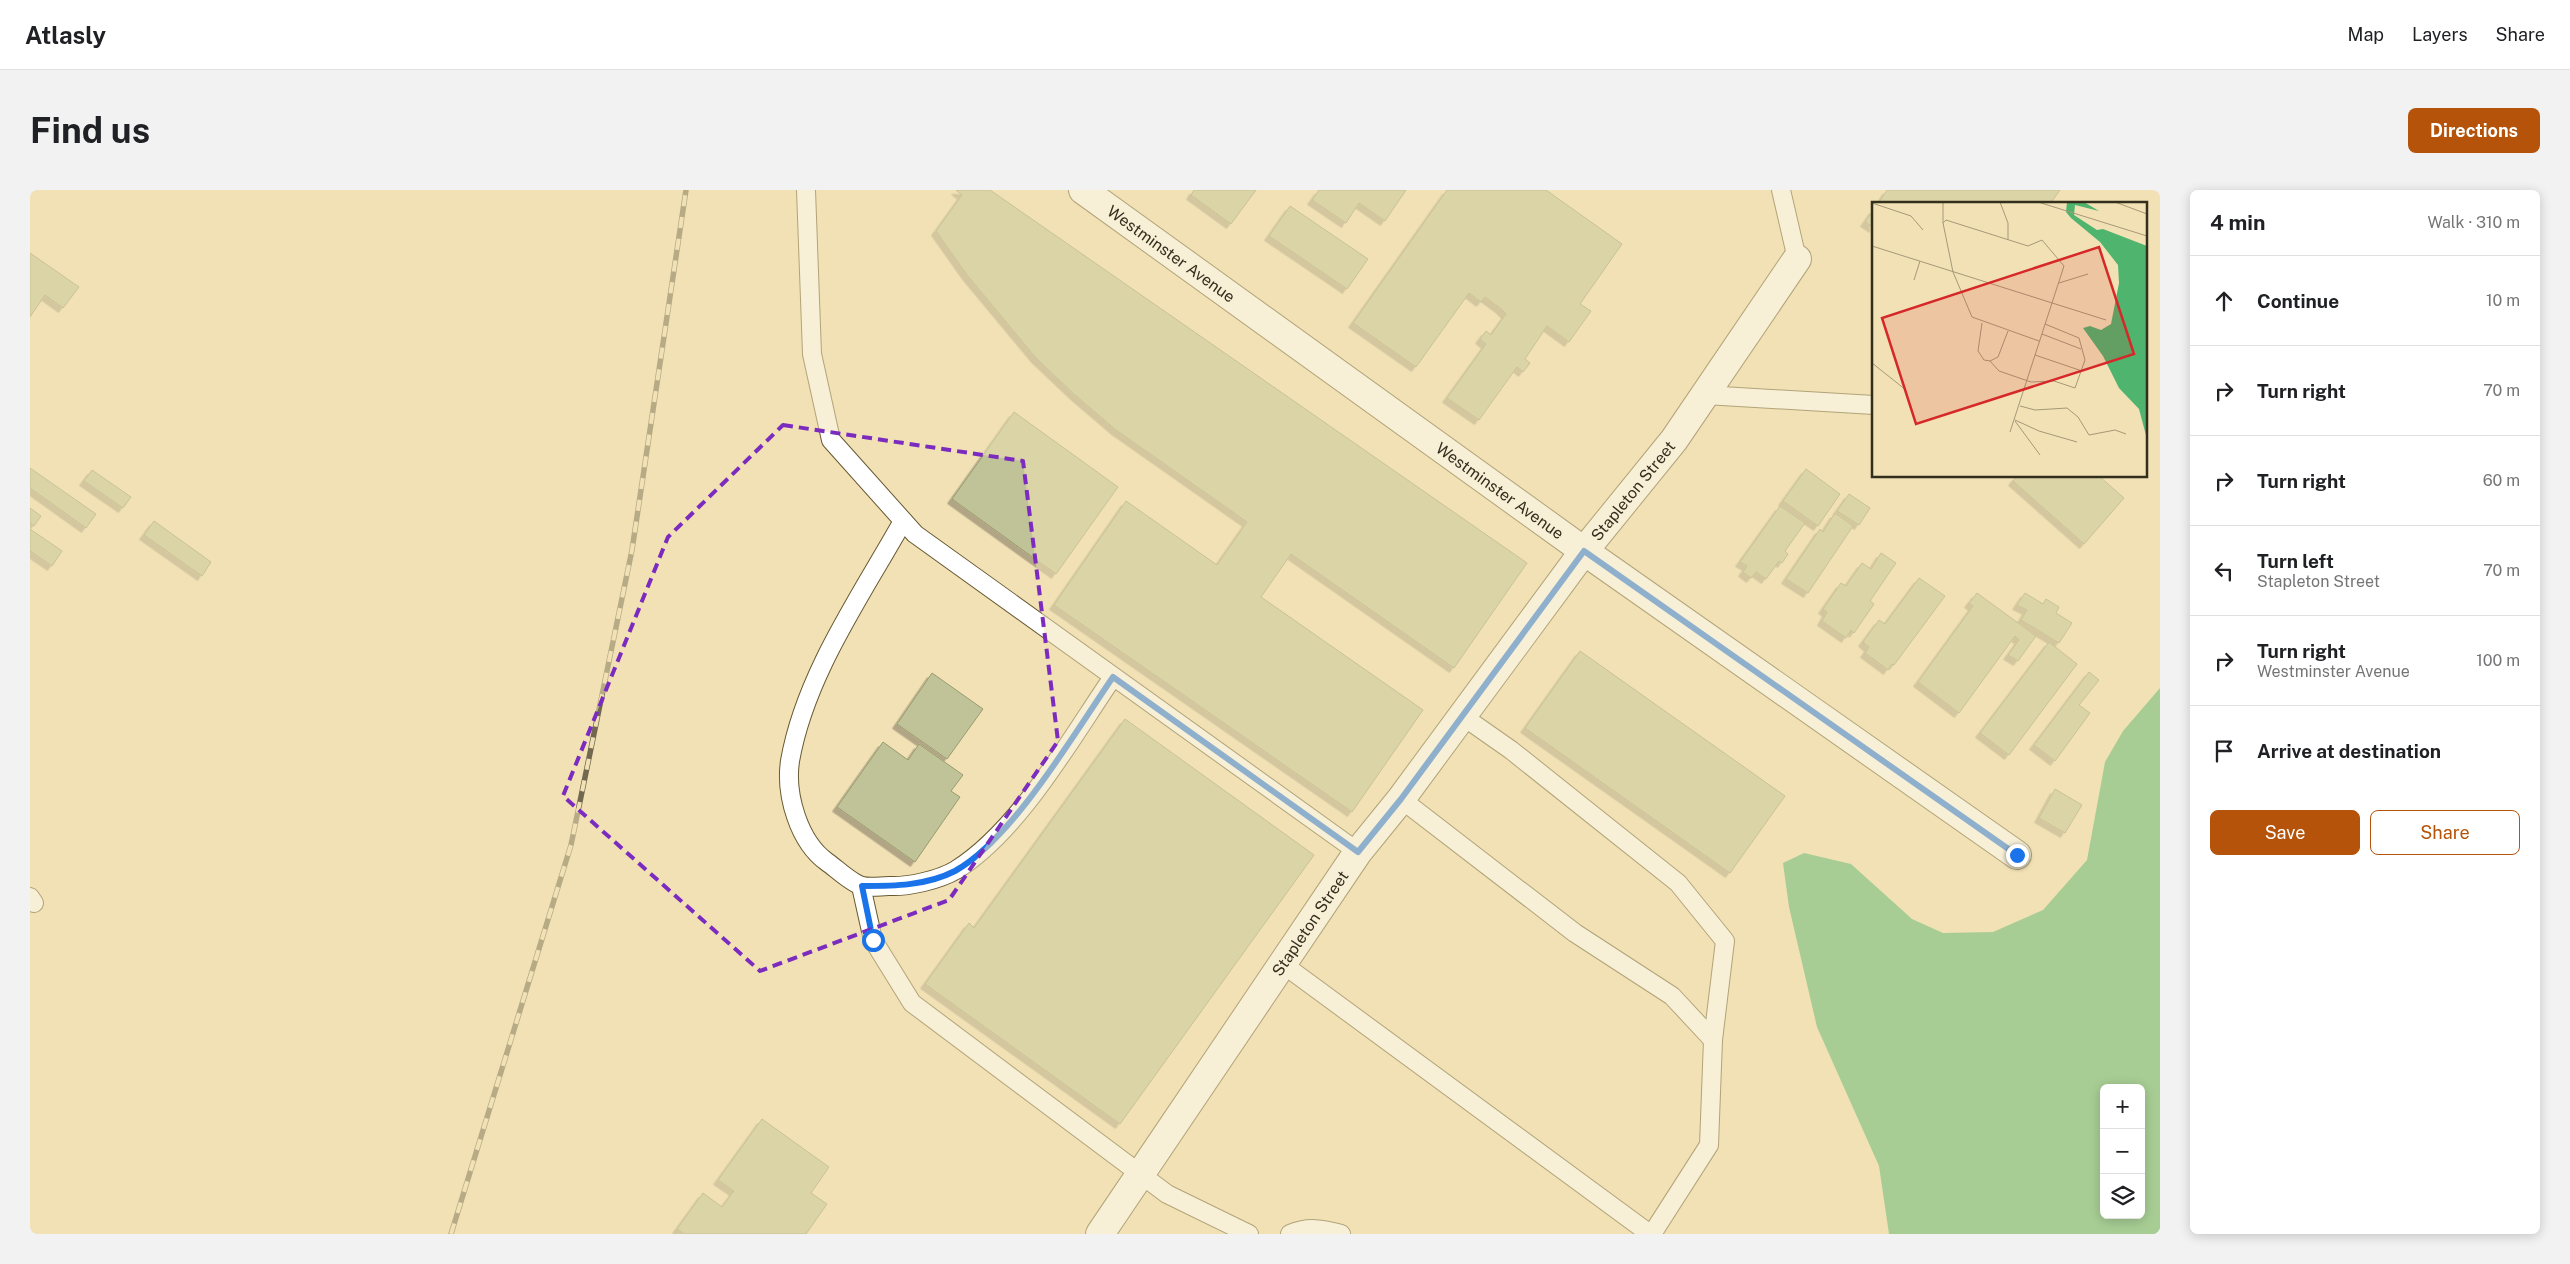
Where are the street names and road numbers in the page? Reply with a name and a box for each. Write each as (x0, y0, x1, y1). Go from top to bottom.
street label: Westminster Avenue (1104, 202, 1239, 307)
street label: Stapleton Street (1587, 437, 1679, 545)
street label: Westminster Avenue (1432, 438, 1567, 543)
street label: Stapleton Street (1268, 867, 1353, 980)

